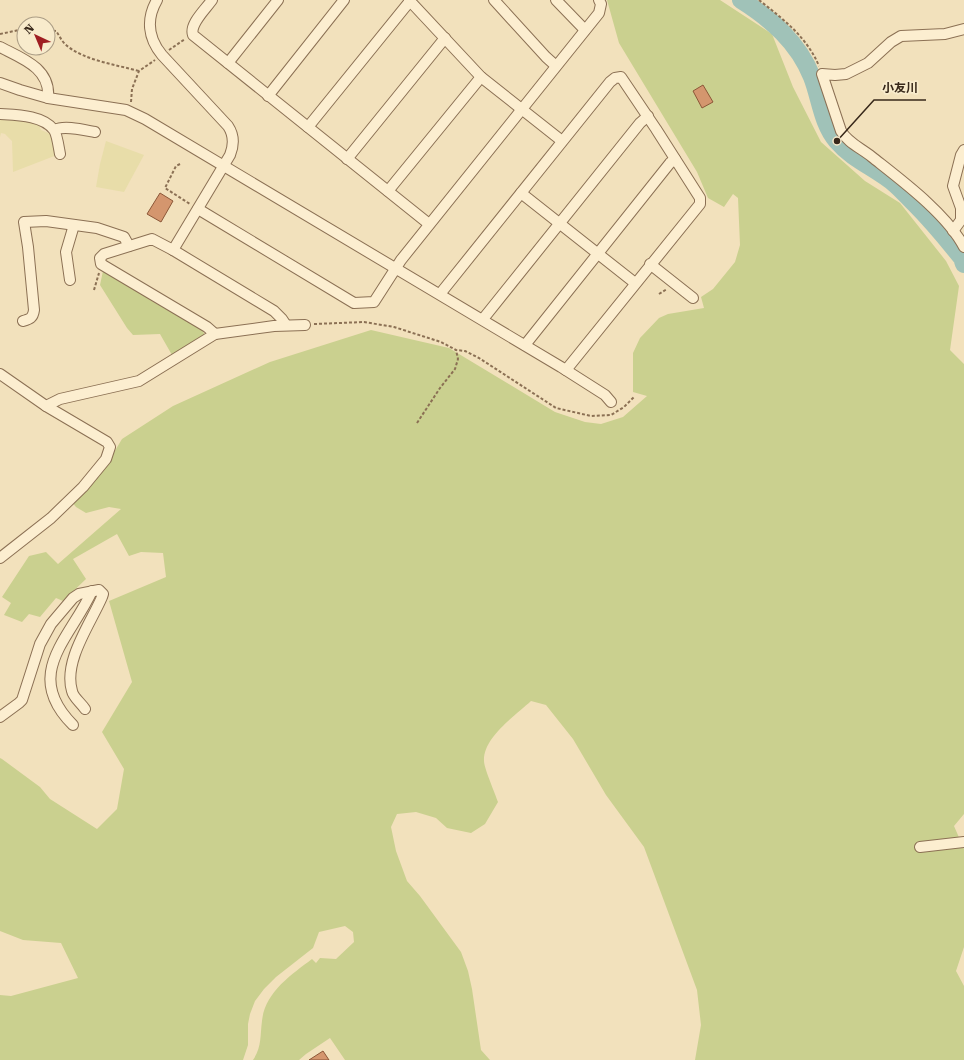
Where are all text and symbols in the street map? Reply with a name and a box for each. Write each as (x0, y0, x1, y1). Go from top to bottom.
north arrow (16, 16, 56, 56)
text: N (22, 21, 37, 37)
callout: 小友川 (874, 76, 926, 100)
text: 小友川 (882, 81, 918, 95)

